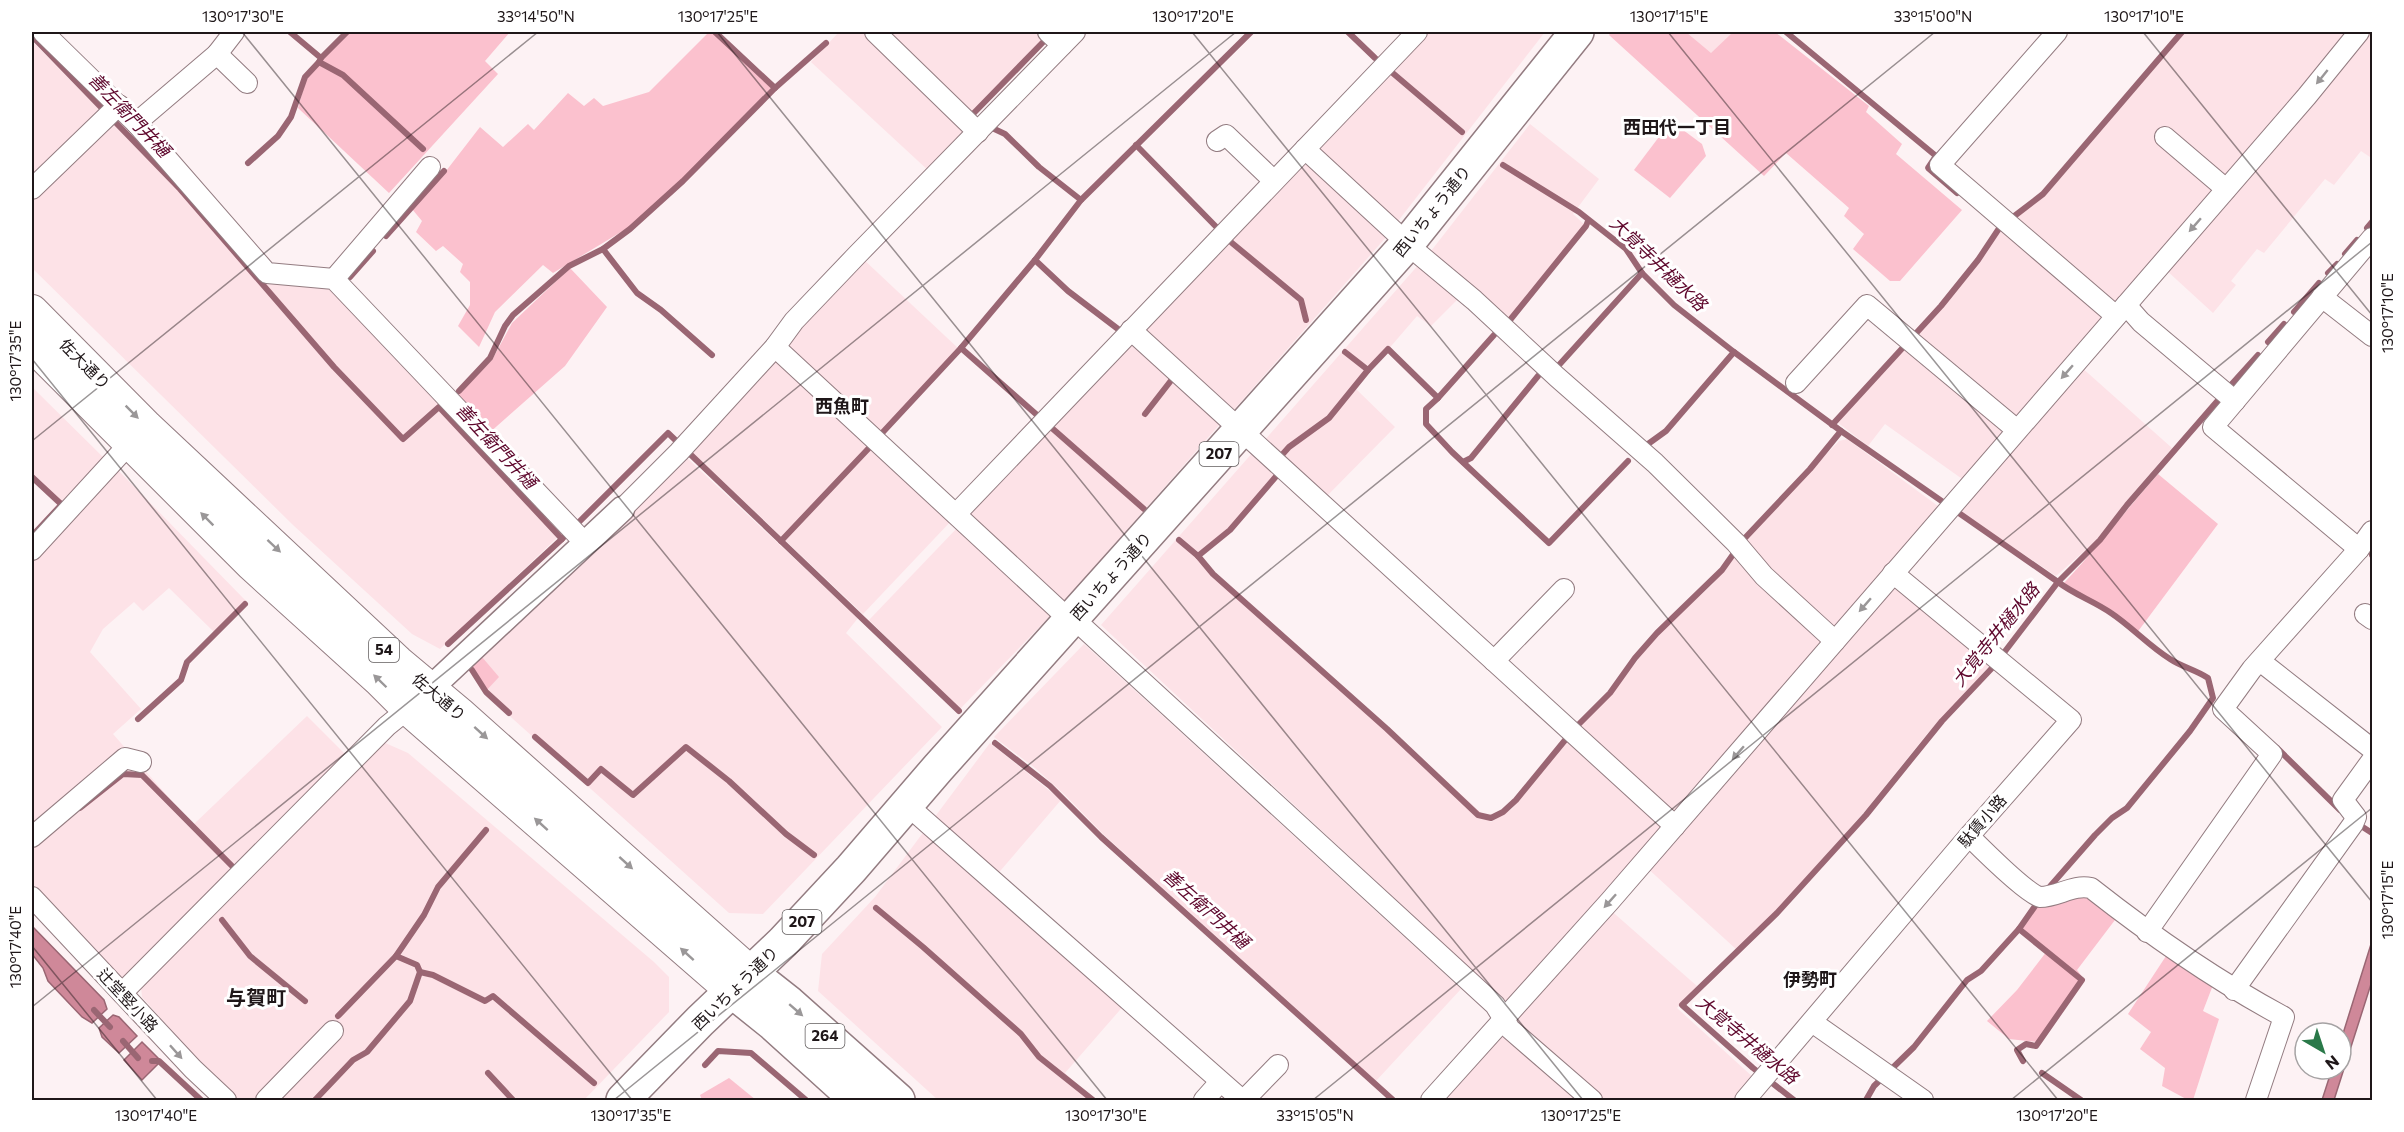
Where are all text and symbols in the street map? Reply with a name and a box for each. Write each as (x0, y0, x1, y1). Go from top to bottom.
text: 130°17'30"E (202, 7, 284, 25)
text: 33°14'50"N (497, 7, 575, 25)
text: 130°17'25"E (678, 7, 758, 25)
text: 130°17'20"E (1152, 7, 1234, 25)
text: 130°17'15"E (1630, 7, 1708, 25)
text: 33°15'00"N (1894, 7, 1972, 25)
text: 130°17'10"E (2104, 7, 2184, 25)
water label: 善左衛門井樋 (84, 68, 177, 163)
one-way arrow (2316, 69, 2329, 85)
district label: 西田代一丁目 (1623, 116, 1731, 138)
street label: 西いちょう通り (1389, 161, 1474, 260)
water label: 大覚寺井樋水路 (1606, 212, 1713, 316)
one-way arrow (2189, 217, 2202, 232)
text: 130°17'10"E (2378, 273, 2396, 353)
text: 130°17'35"E (6, 321, 24, 401)
street label: 佐大通り (56, 334, 115, 393)
one-way arrow (2061, 364, 2074, 379)
district label: 西魚町 (815, 395, 869, 417)
water label: 善左衛門井樋 (452, 398, 544, 495)
one-way arrow (125, 405, 140, 419)
road number: 207 (1200, 442, 1238, 466)
one-way arrow (200, 513, 214, 527)
street label: 西いちょう通り (1066, 528, 1155, 624)
one-way arrow (266, 539, 281, 552)
water label: 大覚寺井樋水路 (1947, 577, 2045, 690)
one-way arrow (1859, 597, 1872, 612)
road number: 54 (369, 638, 399, 662)
street label: 佐大通り (409, 669, 470, 724)
one-way arrow (372, 674, 387, 688)
one-way arrow (473, 726, 488, 739)
one-way arrow (1732, 745, 1745, 760)
street label: 駄賃小路 (1953, 790, 2010, 851)
one-way arrow (534, 818, 549, 831)
one-way arrow (618, 856, 633, 869)
text: 130°17'15"E (2378, 861, 2396, 939)
water label: 善左衛門井樋 (1159, 864, 1256, 955)
one-way arrow (1604, 893, 1617, 909)
text: 130°17'40"E (6, 906, 24, 988)
road number: 207 (782, 910, 822, 934)
street label: 西いちょう通り (688, 942, 782, 1033)
one-way arrow (680, 948, 695, 961)
street label: 辻堂竪小路 (94, 964, 163, 1035)
district label: 伊勢町 (1783, 968, 1837, 990)
district label: 与賀町 (226, 985, 286, 1009)
water label: 大覚寺井樋水路 (1692, 990, 1805, 1089)
one-way arrow (788, 1003, 803, 1016)
north arrow (2293, 1021, 2353, 1081)
road number: 264 (806, 1024, 844, 1048)
one-way arrow (169, 1044, 183, 1059)
text: N (2322, 1052, 2343, 1074)
text: 130°17'40"E (115, 1106, 197, 1124)
text: 130°17'35"E (591, 1106, 671, 1124)
text: 130°17'30"E (1065, 1106, 1147, 1124)
text: 33°15'05"N (1276, 1106, 1354, 1124)
text: 130°17'25"E (1541, 1106, 1621, 1124)
text: 130°17'20"E (2016, 1106, 2098, 1124)

